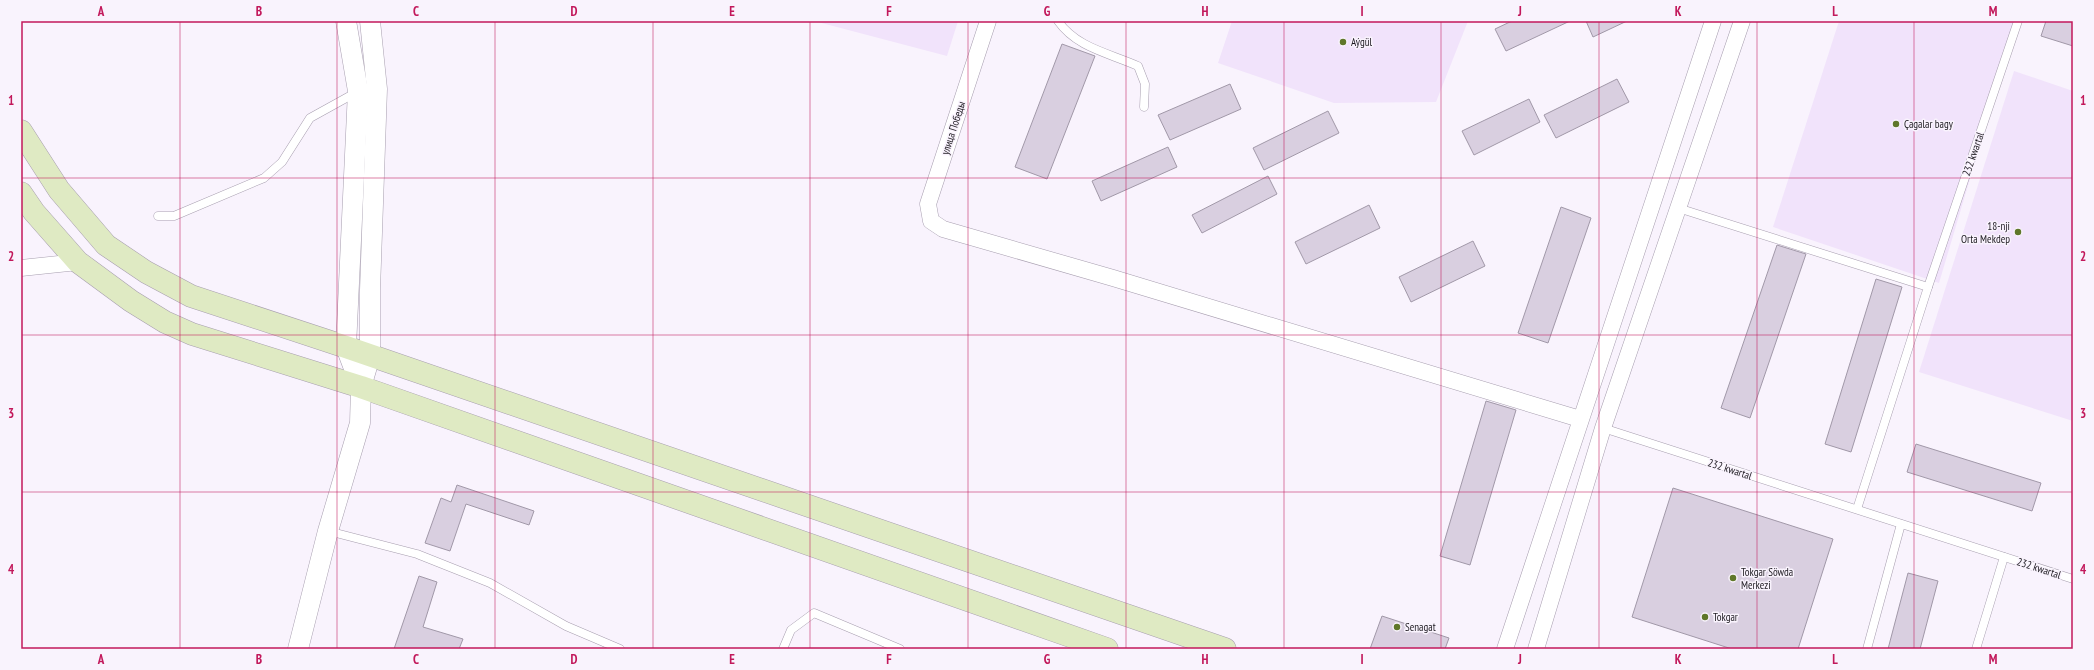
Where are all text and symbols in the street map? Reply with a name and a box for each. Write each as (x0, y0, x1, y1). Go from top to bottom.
text: A (97, 3, 105, 20)
text: B (256, 3, 262, 20)
text: C (413, 3, 419, 20)
text: D (571, 3, 578, 20)
text: E (729, 3, 735, 20)
text: F (886, 3, 892, 20)
text: G (1044, 3, 1051, 20)
text: H (1202, 3, 1209, 20)
text: I (1360, 3, 1364, 20)
text: J (1517, 3, 1522, 20)
text: K (1675, 3, 1682, 20)
text: L (1832, 3, 1838, 20)
text: M (1989, 3, 1998, 20)
place label: Aýgül (1351, 35, 1373, 49)
marker: Aýgül (1338, 37, 1348, 47)
text: 1 (8, 92, 14, 109)
text: 1 (2080, 92, 2086, 109)
street label: улица Победы (938, 99, 968, 156)
place label: Çagalar bagy (1904, 117, 1954, 131)
marker: Çagalar bagy (1891, 119, 1901, 129)
street label: 232 kwartal (1959, 130, 1987, 178)
place label: 18-nji Orta Mekdep (1961, 219, 2010, 246)
marker: 18-nji Orta Mekdep (2013, 227, 2023, 237)
text: 2 (8, 248, 14, 265)
text: 2 (2080, 248, 2086, 265)
text: 3 (8, 405, 14, 422)
text: 3 (2080, 405, 2086, 422)
street label: 232 kwartal (1706, 455, 1754, 483)
street label: 232 kwartal (2015, 554, 2063, 582)
text: 4 (8, 561, 15, 578)
text: 4 (2080, 561, 2087, 578)
place label: Tokgar Söwda Merkezi (1741, 565, 1793, 592)
marker: Tokgar Söwda Merkezi (1728, 573, 1738, 583)
place label: Tokgar (1713, 610, 1738, 624)
marker: Tokgar (1700, 612, 1710, 622)
place label: Senagat (1405, 620, 1436, 634)
marker: Senagat (1392, 622, 1402, 632)
text: A (97, 651, 105, 668)
text: B (256, 651, 262, 668)
text: C (413, 651, 419, 668)
text: D (571, 651, 578, 668)
text: E (729, 651, 735, 668)
text: F (886, 651, 892, 668)
text: G (1044, 651, 1051, 668)
text: H (1202, 651, 1209, 668)
text: I (1360, 651, 1364, 668)
text: J (1517, 651, 1522, 668)
text: K (1675, 651, 1682, 668)
text: L (1832, 651, 1838, 668)
text: M (1989, 651, 1998, 668)

